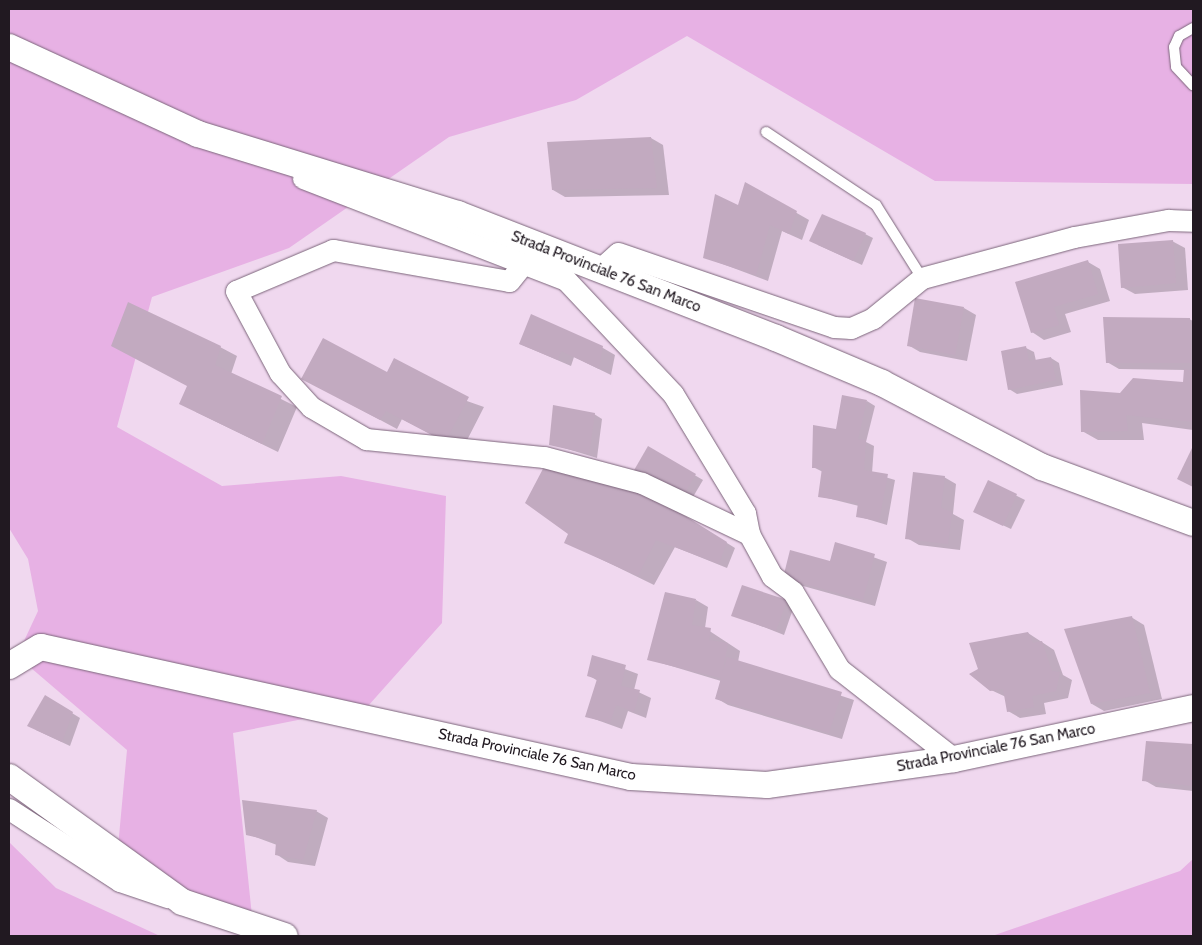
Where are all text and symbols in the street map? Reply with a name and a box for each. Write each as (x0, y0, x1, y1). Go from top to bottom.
street label: Strada Provinciale 76 San Marco (509, 227, 703, 317)
street label: Strada Provinciale 76 San Marco (895, 720, 1097, 776)
street label: Strada Provinciale 76 San Marco (436, 725, 638, 785)

